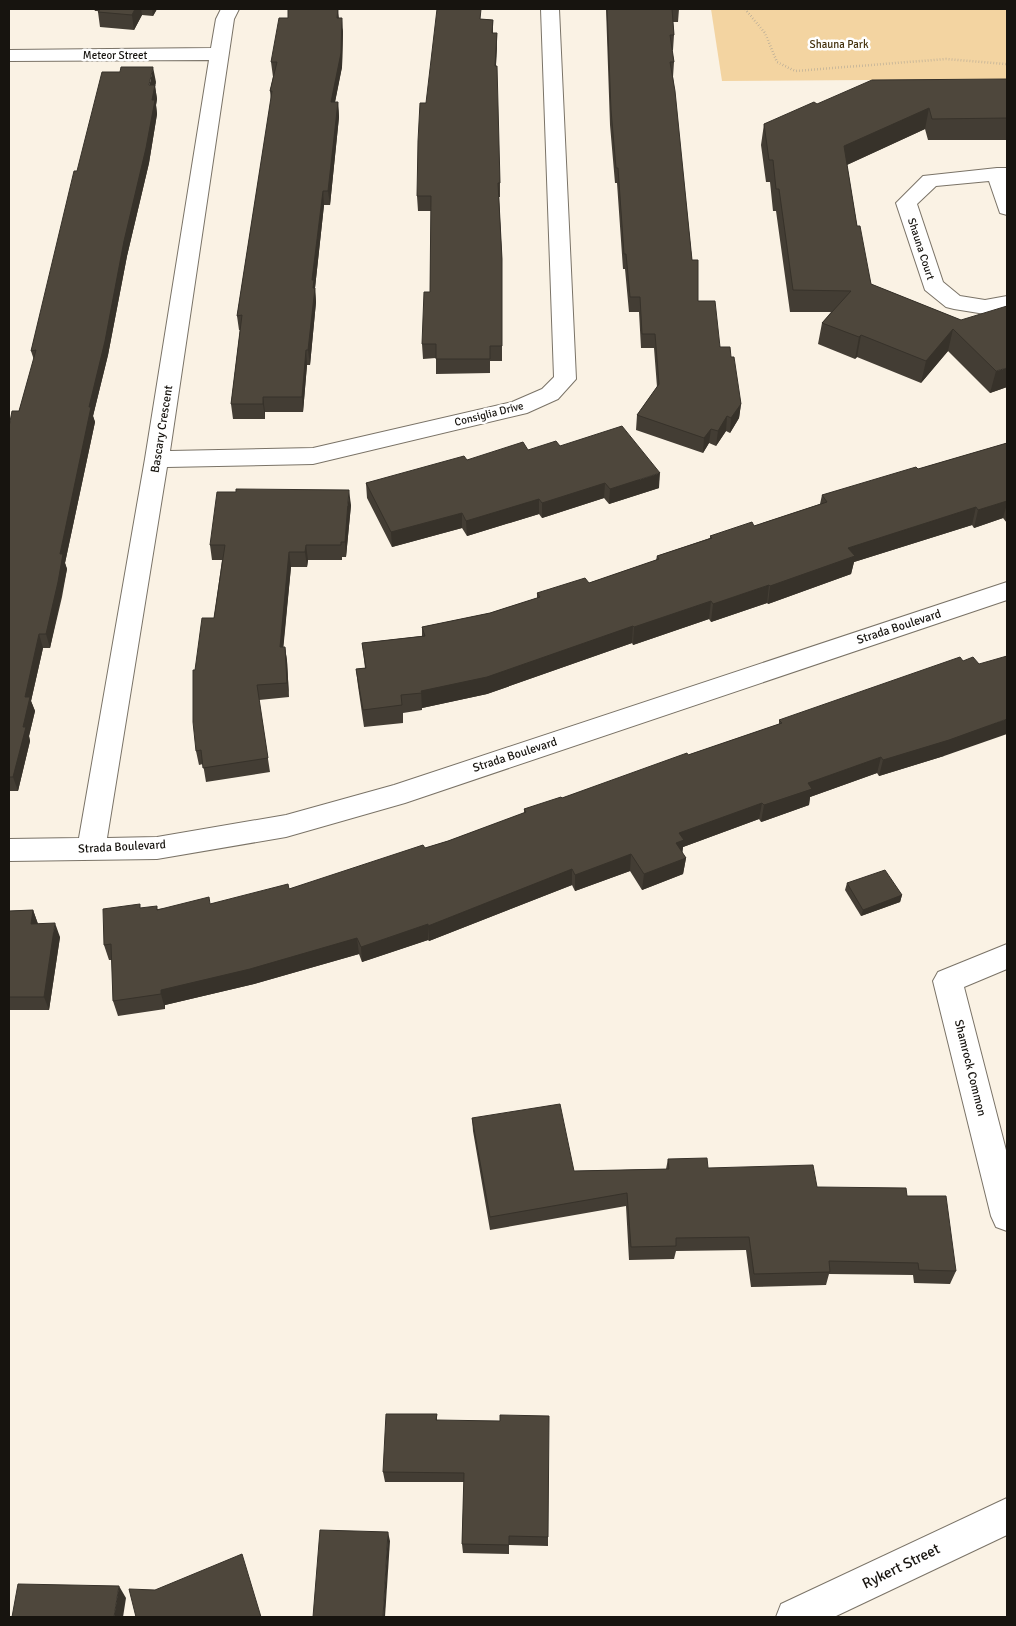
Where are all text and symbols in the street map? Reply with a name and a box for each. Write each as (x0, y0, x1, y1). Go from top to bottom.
park label: Shauna Park (810, 38, 869, 51)
street label: Meteor Street (83, 49, 147, 62)
street label: Shauna Court (905, 216, 937, 282)
street label: Bascary Crescent (148, 384, 176, 474)
street label: Consiglia Drive (453, 399, 525, 429)
street label: Strada Boulevard (855, 606, 943, 648)
street label: Strada Boulevard (471, 734, 559, 776)
street label: Strada Boulevard (78, 837, 166, 857)
street label: Shamrock Common (951, 1018, 989, 1118)
street label: Rykert Street (859, 1539, 943, 1593)

